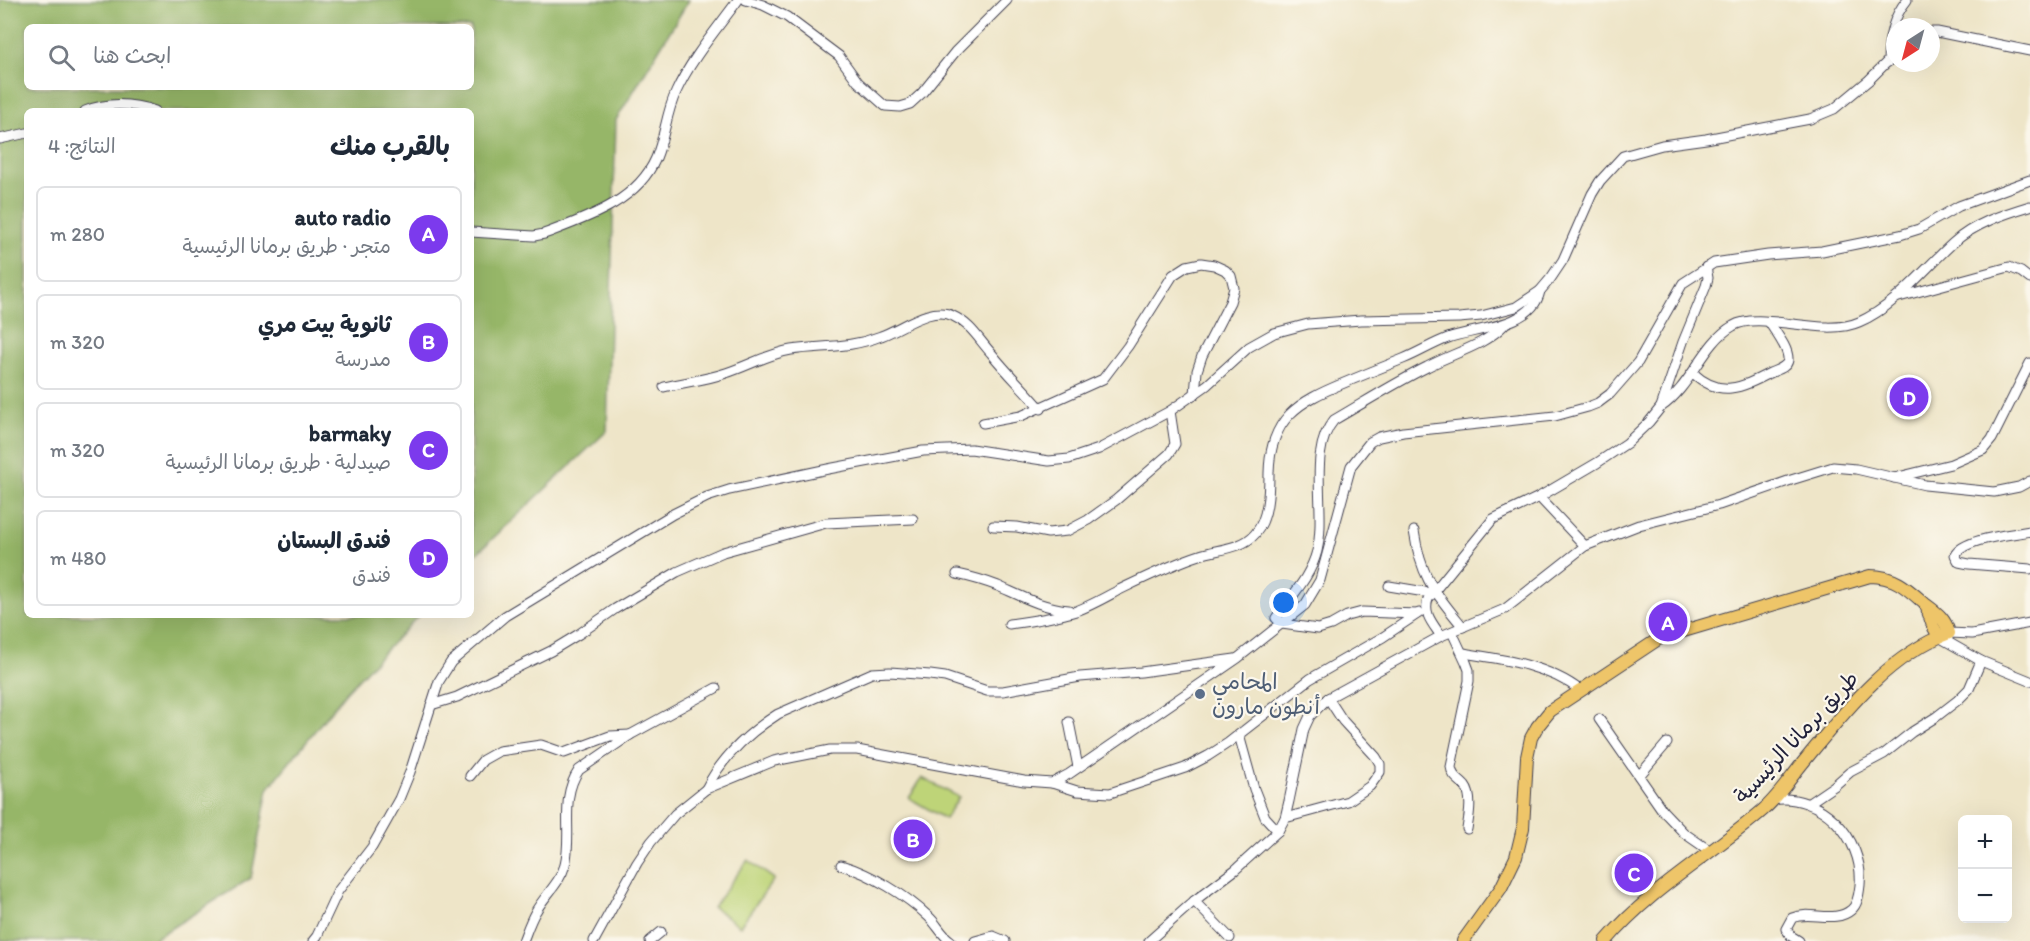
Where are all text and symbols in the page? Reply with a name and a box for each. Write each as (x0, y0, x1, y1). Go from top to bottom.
north arrow (1886, 18, 1940, 72)
search box (24, 24, 474, 90)
icon: search (45, 41, 78, 74)
text: ابحث هنا (93, 42, 172, 69)
text: بالقرب منك (330, 130, 450, 162)
text: النتائج: 4 (48, 134, 116, 158)
text: auto radio (295, 204, 391, 231)
text: 280 m (50, 222, 105, 246)
text: A (422, 222, 435, 246)
text: متجر · طريق برمانا الرئيسية (183, 234, 391, 258)
text: ثانوية بيت مري (258, 311, 391, 338)
text: 320 m (50, 330, 105, 354)
text: B (422, 330, 435, 354)
text: مدرسة (335, 347, 391, 371)
pin: D (1890, 374, 1928, 420)
text: barmaky (309, 420, 391, 447)
text: 320 m (50, 438, 105, 462)
text: C (422, 438, 435, 462)
text: صيدلية · طريق برمانا الرئيسية (165, 450, 391, 474)
text: فندق البستان (277, 527, 391, 554)
text: 480 m (50, 546, 107, 570)
text: D (422, 546, 435, 570)
text: فندق (352, 563, 391, 587)
your location (1269, 588, 1298, 617)
pin: A (1648, 600, 1688, 644)
street label: طريق برمانا الرئيسية (1728, 665, 1864, 809)
place label: المحامي أنطون مارون (1212, 668, 1320, 721)
marker: المحامي أنطون مارون (1193, 687, 1207, 701)
map controls (1958, 815, 2012, 923)
button: + (1958, 815, 2012, 869)
pin: B (894, 816, 932, 862)
pin: C (1614, 850, 1654, 896)
button: − (1958, 869, 2012, 923)

